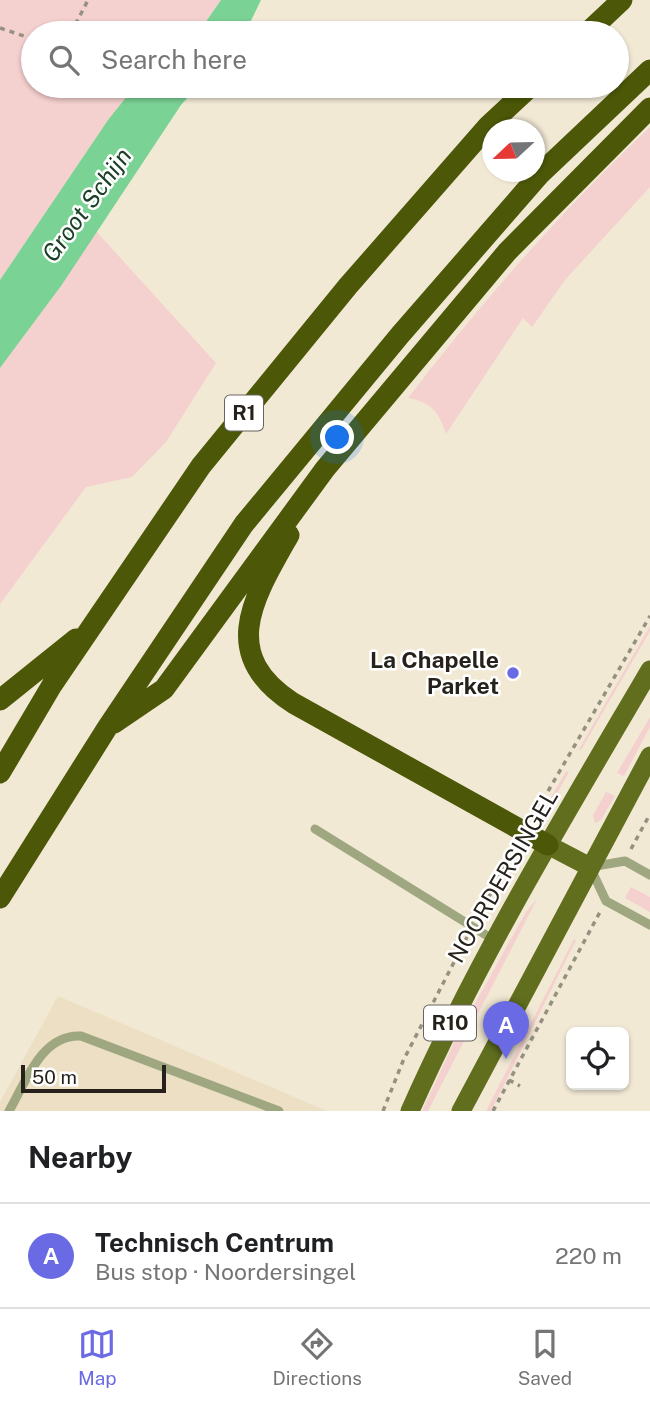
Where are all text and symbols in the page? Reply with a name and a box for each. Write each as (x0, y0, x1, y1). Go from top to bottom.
search box (21, 21, 629, 98)
icon: search (45, 41, 83, 79)
text: Search here (101, 44, 247, 75)
north arrow (482, 119, 545, 182)
water label: Groot Schijn (36, 142, 137, 267)
road number: R1 (225, 396, 263, 430)
your location (320, 420, 354, 454)
place label: La Chapelle Parket (370, 646, 499, 699)
marker: La Chapelle Parket (505, 665, 521, 681)
street label: NOORDERSINGEL (442, 784, 563, 967)
pin: A (483, 1001, 529, 1059)
road number: R10 (424, 1006, 476, 1040)
map controls (566, 1027, 629, 1090)
button: locate (566, 1027, 629, 1090)
scale bar (21, 1062, 166, 1094)
text: 50 m (32, 1066, 77, 1088)
text: Nearby (28, 1139, 132, 1175)
text: Technisch Centrum (95, 1227, 334, 1258)
text: A (43, 1242, 59, 1269)
text: 220 m (555, 1242, 622, 1269)
text: Bus stop · Noordersingel (95, 1258, 356, 1285)
tab: Map (78, 1325, 117, 1389)
tab: Directions (273, 1325, 362, 1389)
tab: Saved (518, 1325, 572, 1389)

